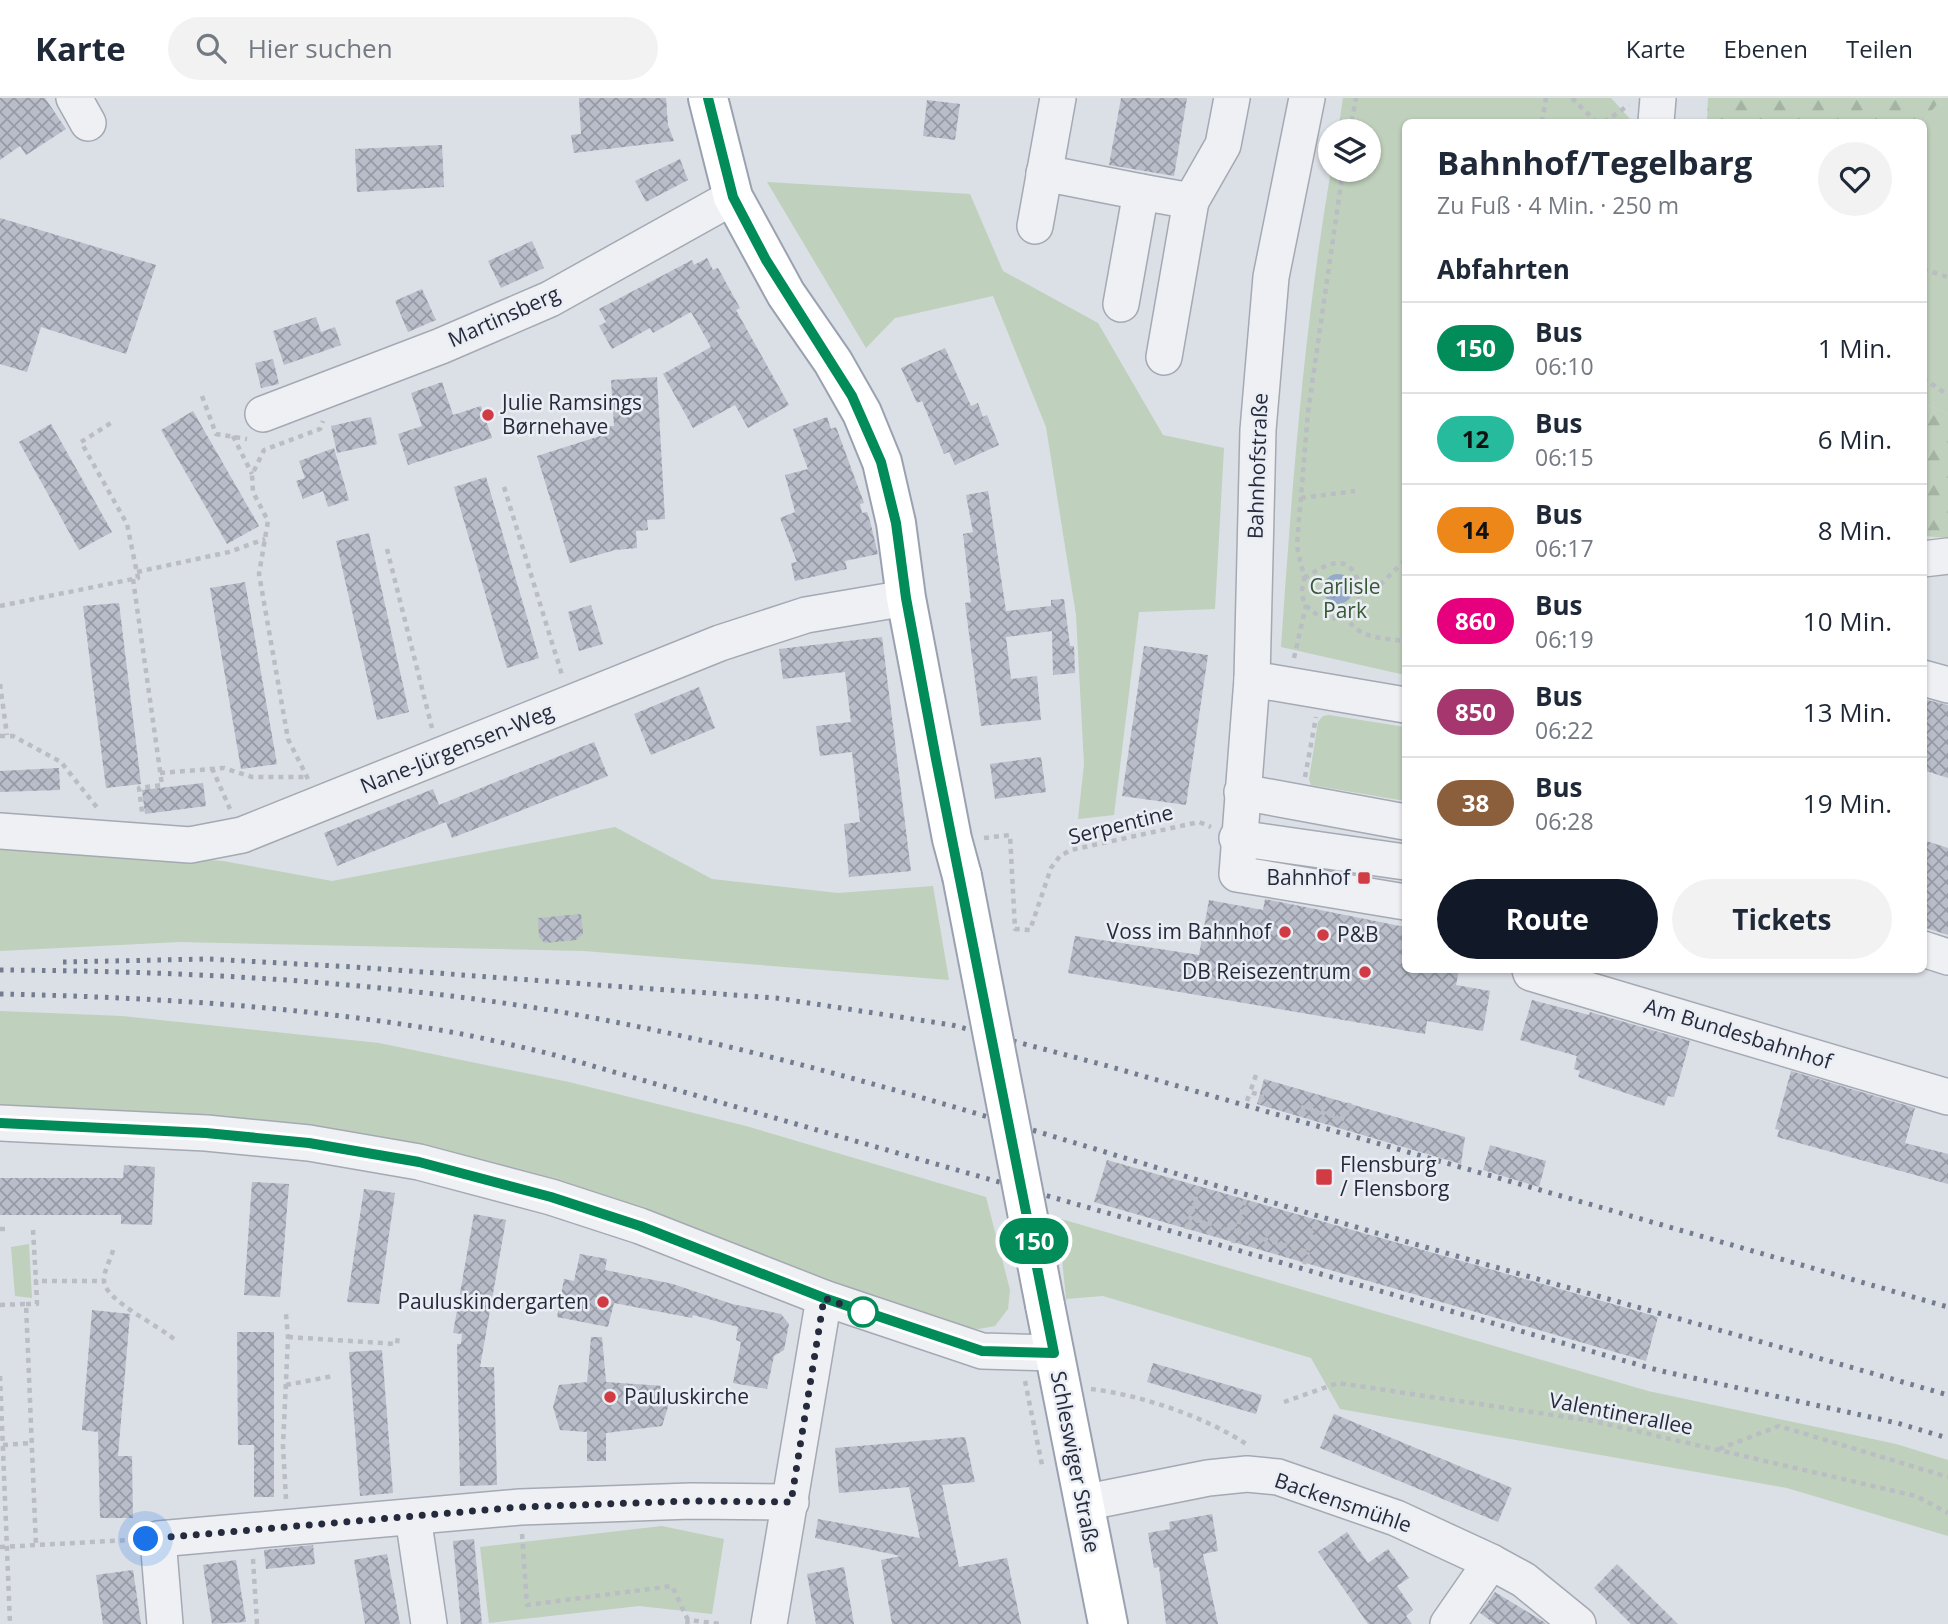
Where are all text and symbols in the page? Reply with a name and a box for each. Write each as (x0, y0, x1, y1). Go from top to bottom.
search box (168, 17, 658, 80)
text: Karte (35, 26, 126, 71)
icon: search (192, 29, 230, 67)
text: Hier suchen (248, 30, 393, 66)
text: Karte (1626, 32, 1686, 65)
text: Ebenen (1724, 32, 1808, 65)
text: Teilen (1846, 32, 1913, 65)
map controls (1318, 119, 1381, 182)
button: layers (1318, 119, 1381, 182)
text: Bahnhof/Tegelbarg (1437, 140, 1752, 185)
button: heart (1818, 142, 1892, 216)
text: Zu Fuß · 4 Min. · 250 m (1437, 189, 1679, 221)
text: Abfahrten (1437, 251, 1570, 287)
street label: Martinsberg (443, 279, 564, 353)
text: Bus (1535, 314, 1582, 350)
text: 1 Min. (1818, 330, 1892, 366)
text: 150 (1455, 331, 1496, 364)
text: 06:10 (1535, 350, 1594, 382)
place label: Julie Ramsings Børnehave (500, 388, 642, 440)
street label: Bahnhofstraße (1240, 392, 1274, 540)
text: Bus (1535, 405, 1582, 441)
marker: Julie Ramsings Børnehave (480, 407, 496, 423)
text: 6 Min. (1818, 421, 1892, 457)
text: 12 (1462, 422, 1489, 455)
text: 06:15 (1535, 441, 1594, 473)
text: Bus (1535, 496, 1582, 532)
text: 8 Min. (1818, 512, 1892, 548)
text: 14 (1462, 513, 1489, 546)
text: 06:17 (1535, 532, 1594, 564)
park label: Carlisle Park (1309, 572, 1381, 624)
text: Bus (1535, 587, 1582, 623)
text: 10 Min. (1803, 603, 1892, 639)
text: 860 (1455, 604, 1496, 637)
text: 06:19 (1535, 623, 1594, 655)
text: Bus (1535, 678, 1582, 714)
text: 13 Min. (1803, 694, 1892, 730)
text: 850 (1455, 695, 1496, 728)
street label: Nane-Jürgensen-Weg (356, 696, 557, 800)
text: 06:22 (1535, 714, 1594, 746)
text: Bus (1535, 769, 1582, 805)
text: 19 Min. (1803, 785, 1892, 821)
text: 38 (1462, 786, 1489, 819)
street label: Serpentine (1066, 798, 1176, 851)
text: 06:28 (1535, 805, 1594, 837)
place label: Bahnhof (1266, 863, 1352, 891)
marker: Bahnhof (1356, 870, 1372, 886)
button: Route (1437, 879, 1658, 959)
button: Tickets (1672, 879, 1892, 959)
place label: Voss im Bahnhof (1107, 917, 1273, 945)
place label: P&B (1337, 920, 1379, 948)
marker: Voss im Bahnhof (1277, 924, 1293, 940)
marker: P&B (1315, 927, 1331, 943)
place label: DB Reisezentrum (1182, 957, 1351, 985)
marker: DB Reisezentrum (1357, 964, 1373, 980)
street label: Am Bundesbahnhof (1641, 991, 1837, 1076)
place label: Flensburg / Flensborg (1340, 1150, 1449, 1202)
marker: Flensburg / Flensborg (1314, 1167, 1334, 1187)
line badge: 150 (994, 1218, 1074, 1264)
text: 150 (1013, 1224, 1055, 1257)
place label: Pauluskindergarten (397, 1287, 589, 1315)
marker: Pauluskindergarten (595, 1294, 611, 1310)
unlabelled marker (848, 1297, 878, 1327)
street label: Schleswiger Straße (1045, 1369, 1107, 1555)
place label: Pauluskirche (624, 1382, 749, 1410)
street label: Valentinerallee (1547, 1385, 1696, 1441)
marker: Pauluskirche (602, 1389, 618, 1405)
street label: Backensmühle (1271, 1465, 1416, 1539)
your location (128, 1521, 163, 1556)

